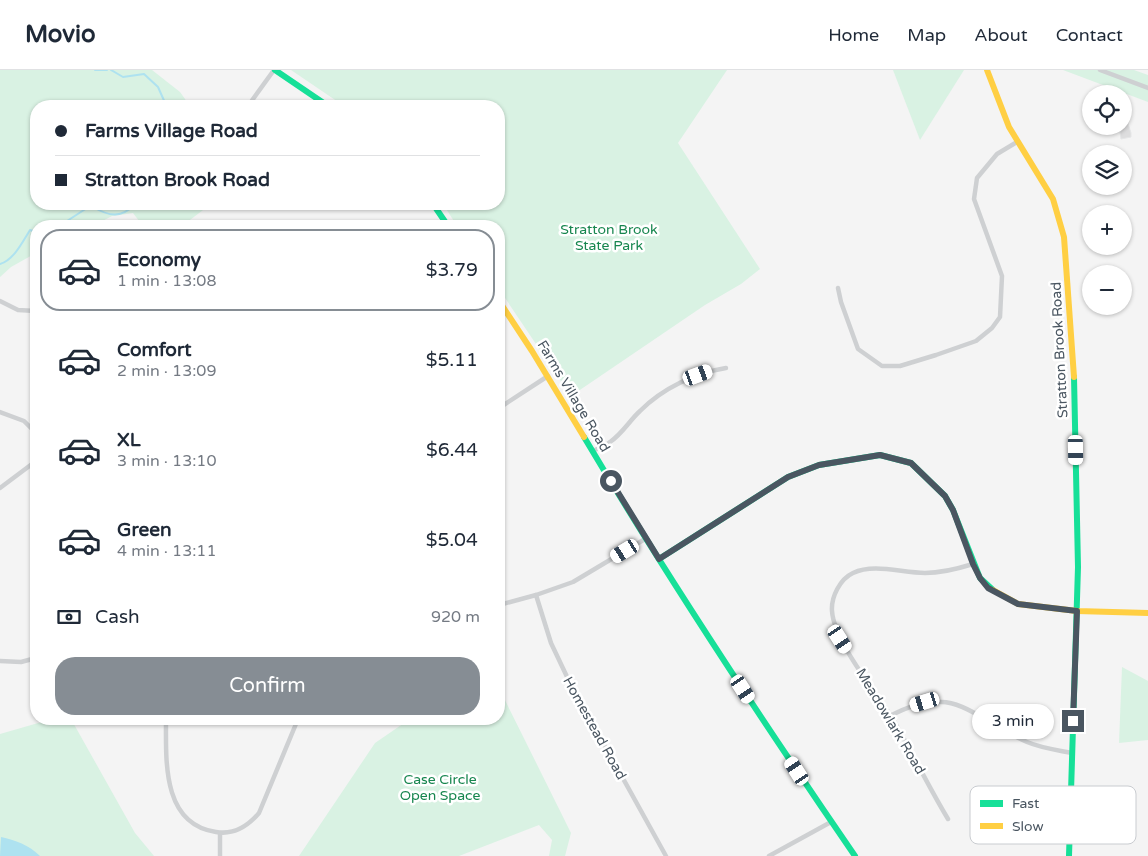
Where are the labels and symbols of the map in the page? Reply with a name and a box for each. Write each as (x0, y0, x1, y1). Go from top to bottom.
park label: Stratton Brook State Park (560, 221, 658, 254)
street label: Stratton Brook Road (1047, 282, 1072, 418)
street label: Farms Village Road (533, 337, 614, 455)
car (681, 363, 714, 387)
car (1068, 435, 1083, 465)
route start (600, 470, 622, 492)
car (608, 537, 641, 565)
car (825, 622, 854, 656)
street label: Meadowlark Road (852, 665, 929, 777)
car (728, 672, 757, 706)
street label: Homestead Road (559, 674, 630, 783)
car (908, 690, 941, 714)
callout: 3 min (973, 704, 1056, 738)
route end (1062, 710, 1084, 732)
car (782, 754, 811, 788)
park label: Case Circle Open Space (400, 771, 480, 804)
legend (970, 786, 1136, 844)
text: Fast (1012, 795, 1040, 812)
text: Slow (1012, 818, 1044, 835)

